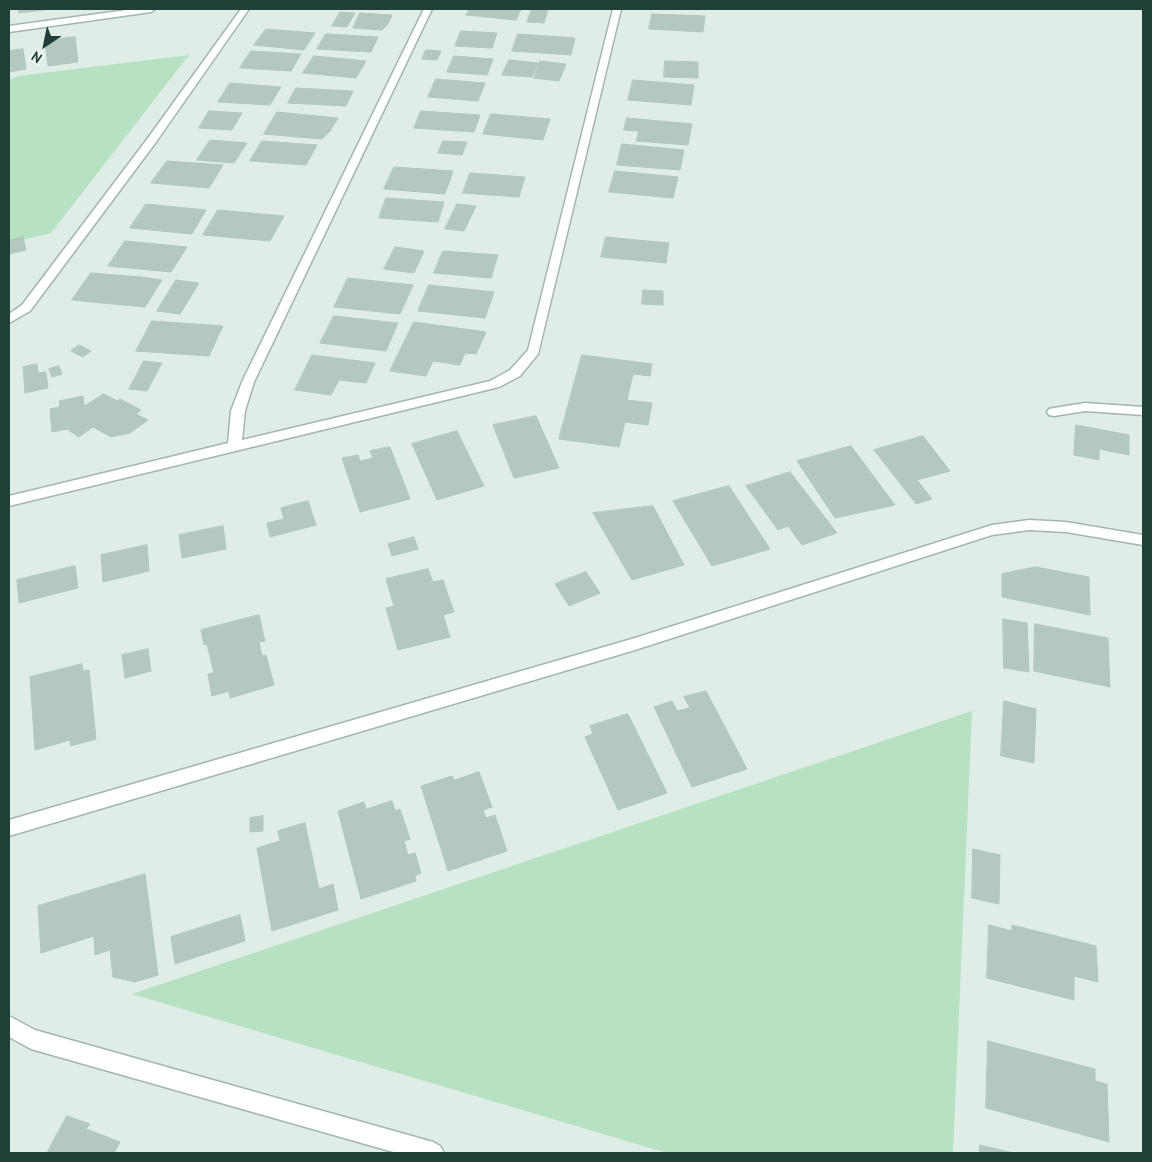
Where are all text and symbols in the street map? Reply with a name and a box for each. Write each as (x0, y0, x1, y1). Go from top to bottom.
north arrow (20, 20, 70, 70)
text: N (28, 47, 45, 67)

